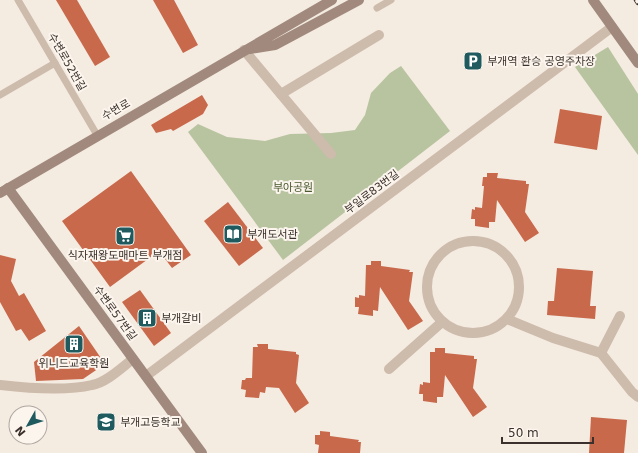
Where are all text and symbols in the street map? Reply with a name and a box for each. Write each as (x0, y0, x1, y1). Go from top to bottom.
street label: 수변로52번길 (45, 31, 89, 93)
parking icon: 부개역 환승 공영주차장 (462, 50, 484, 72)
place label: 부개역 환승 공영주차장 (487, 55, 595, 68)
street label: 수변로 (100, 97, 132, 123)
street label: 부일로83번길 (342, 167, 402, 217)
park label: 부아공원 (273, 181, 313, 194)
library icon: 부개도서관 (222, 223, 244, 245)
supermarket icon: 식자재왕도매마트 부개점 (114, 225, 136, 247)
place label: 부개도서관 (247, 228, 298, 241)
place label: 식자재왕도매마트 부개점 (68, 249, 182, 262)
street label: 수변로57번길 (91, 283, 139, 343)
building icon: 부개갈비 (136, 307, 158, 329)
place label: 부개갈비 (161, 312, 201, 325)
building icon: 위니드교육학원 (63, 333, 85, 355)
place label: 위니드교육학원 (39, 357, 109, 370)
north arrow (8, 405, 48, 445)
school or university icon: 부개고등학교 (95, 411, 117, 433)
place label: 부개고등학교 (120, 416, 181, 429)
scale bar (502, 419, 593, 445)
text: N (13, 423, 29, 439)
text: 50 m (508, 426, 539, 440)

